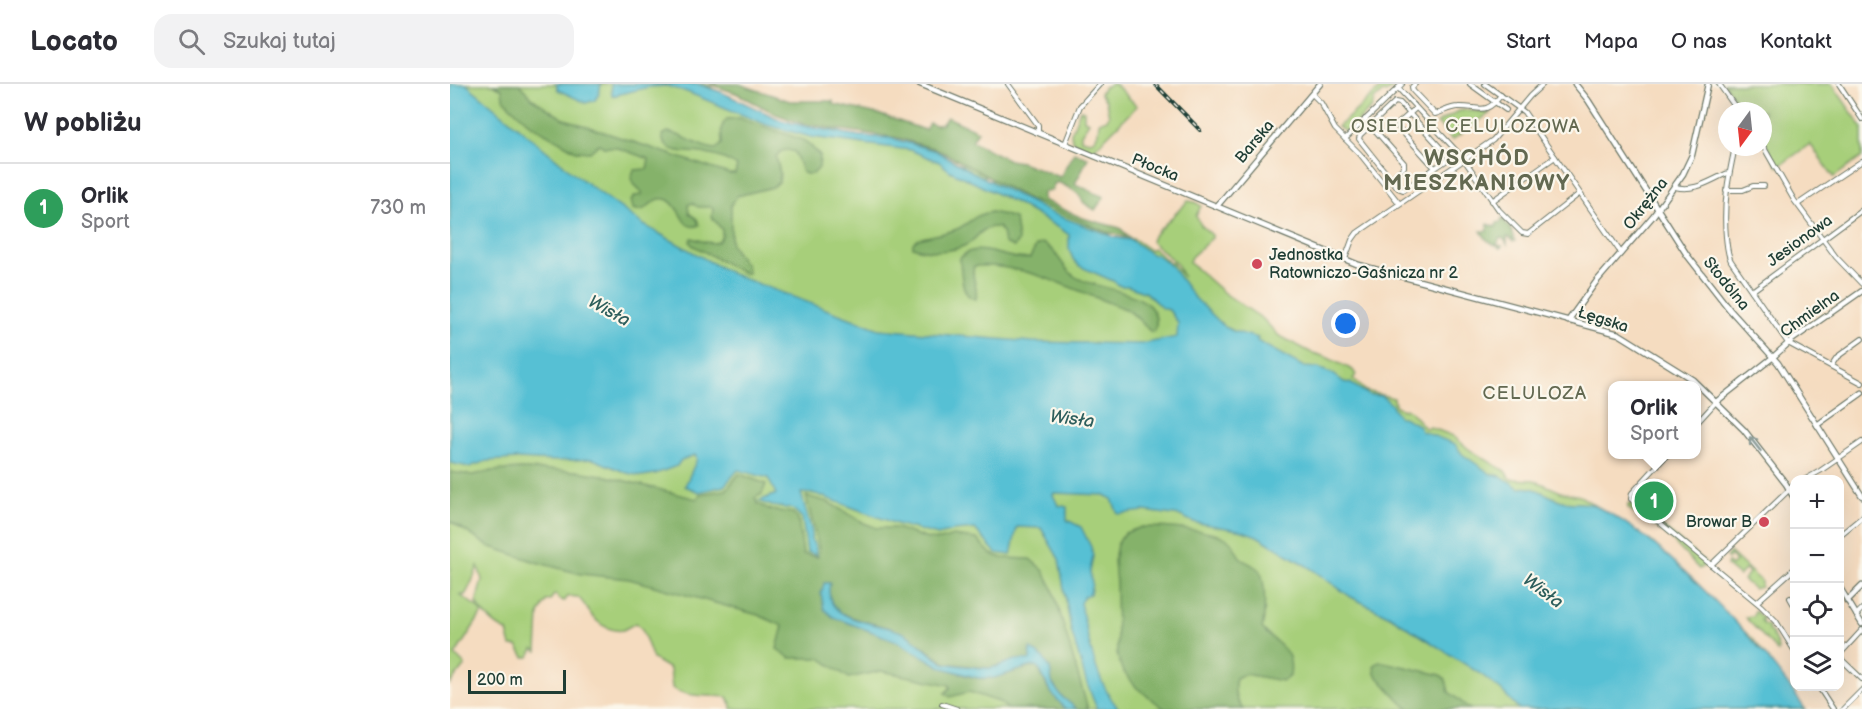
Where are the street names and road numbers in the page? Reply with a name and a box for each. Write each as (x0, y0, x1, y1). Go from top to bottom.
street label: Barska (1232, 117, 1278, 167)
street label: Płocka (1129, 150, 1181, 186)
street label: Okrężna (1620, 174, 1672, 234)
street label: Jesionowa (1764, 211, 1836, 271)
street label: Stodólna (1699, 253, 1753, 315)
street label: Chmielna (1777, 286, 1843, 342)
street label: Łęgska (1575, 303, 1631, 337)

